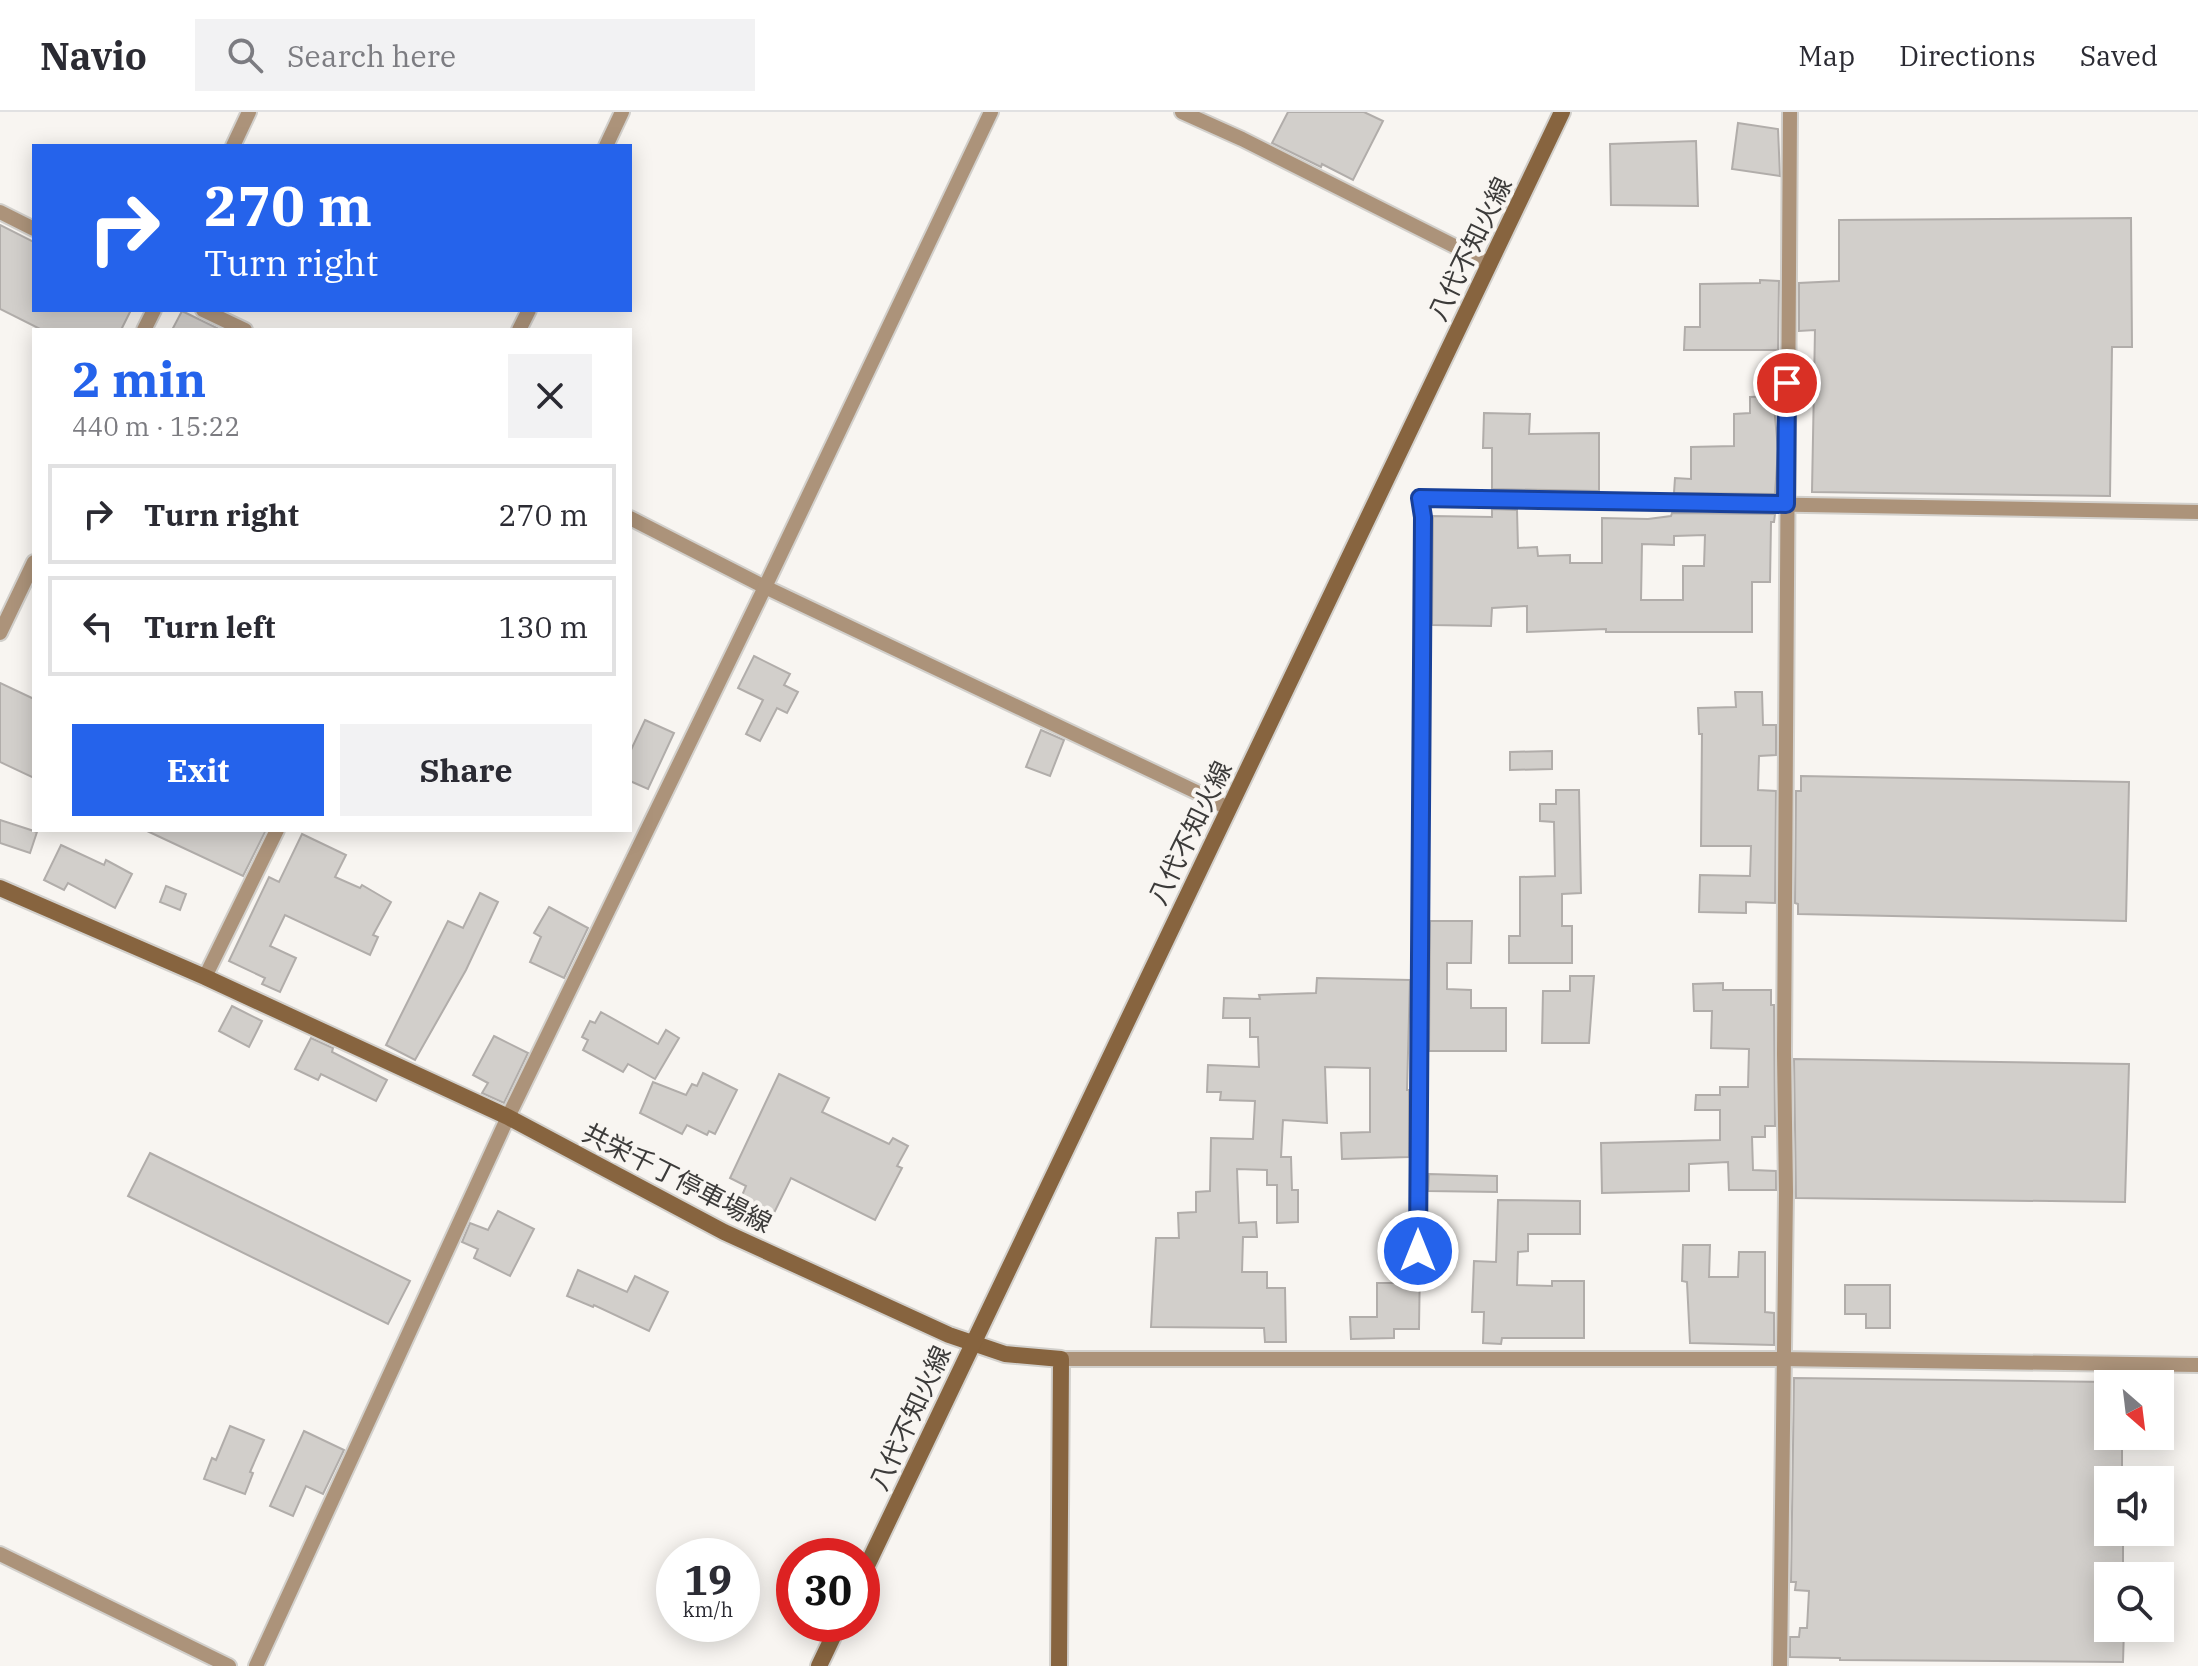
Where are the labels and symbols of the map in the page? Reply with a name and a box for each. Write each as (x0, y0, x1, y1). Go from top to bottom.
street label: 八代不知火線 (1420, 171, 1519, 326)
pin (1753, 349, 1821, 417)
street label: 八代不知火線 (1140, 755, 1239, 910)
street label: 共栄千丁停車場線 (577, 1115, 778, 1239)
position arrow (1376, 1209, 1460, 1293)
street label: 八代不知火線 (861, 1340, 957, 1495)
north arrow (2094, 1370, 2174, 1450)
speed limit sign: 30 (776, 1538, 880, 1642)

